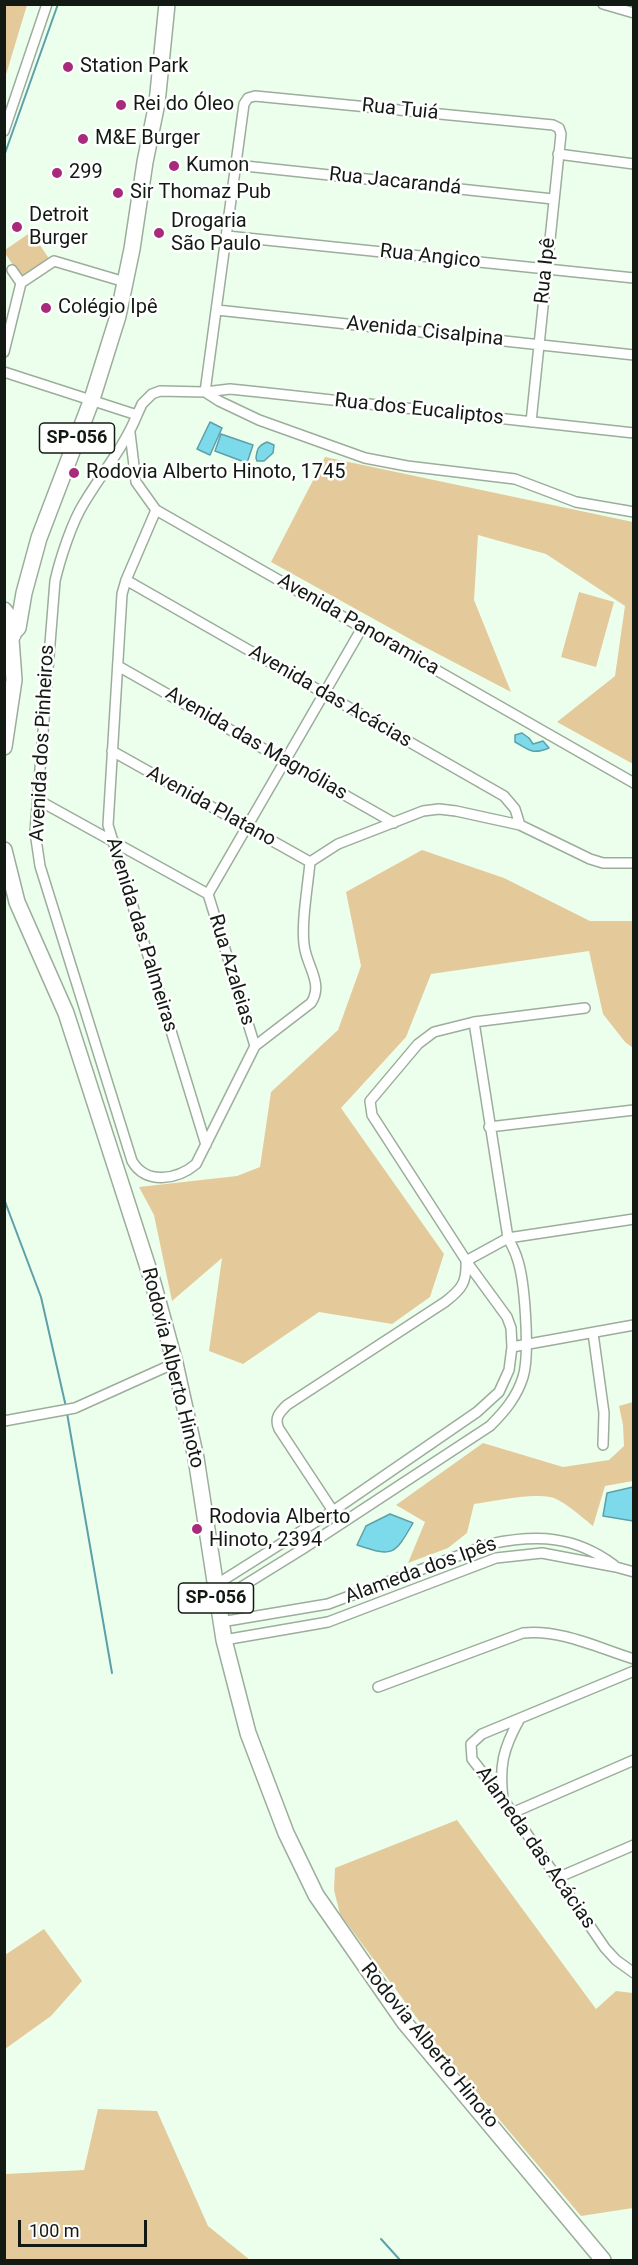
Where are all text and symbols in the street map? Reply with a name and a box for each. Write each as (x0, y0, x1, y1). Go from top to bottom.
place label: Station Park (80, 55, 188, 79)
marker: Station Park (61, 60, 75, 74)
place label: Rei do Óleo (133, 93, 234, 117)
street label: Rua Tuiá (360, 94, 440, 126)
marker: Rei do Óleo (114, 98, 128, 112)
place label: M&E Burger (95, 127, 200, 151)
marker: M&E Burger (76, 132, 90, 146)
place label: Kumon (186, 154, 249, 178)
marker: Kumon (167, 159, 181, 173)
place label: 299 (69, 161, 103, 185)
street label: Rua Jacarandá (328, 163, 462, 201)
marker: 299 (50, 166, 64, 180)
place label: Sir Thomaz Pub (130, 181, 271, 205)
marker: Sir Thomaz Pub (111, 186, 125, 200)
place label: Detroit Burger (29, 204, 89, 251)
place label: Drogaria São Paulo (171, 210, 261, 257)
marker: Detroit Burger (10, 220, 24, 234)
marker: Drogaria São Paulo (152, 226, 166, 240)
street label: Rua Ipê (531, 237, 561, 305)
street label: Rua Angico (378, 240, 482, 274)
place label: Colégio Ipê (58, 296, 158, 320)
marker: Colégio Ipê (39, 301, 53, 315)
street label: Avenida Cisalpina (345, 312, 505, 352)
street label: Rua dos Eucaliptos (333, 389, 505, 431)
road number: SP-056 (40, 423, 115, 453)
place label: Rodovia Alberto Hinoto, 1745 (86, 461, 346, 485)
marker: Rodovia Alberto Hinoto, 1745 (67, 466, 81, 480)
street label: Avenida Panoramica (273, 569, 443, 681)
street label: Avenida das Acácias (244, 641, 416, 753)
street label: Avenida dos Pinheiros (26, 644, 60, 842)
street label: Avenida das Magnólias (161, 682, 351, 806)
street label: Avenida Platano (142, 762, 280, 852)
street label: Avenida das Palmeiras (100, 835, 182, 1035)
street label: Rua Azaleias (203, 912, 259, 1028)
street label: Rodovia Alberto Hinoto (135, 1265, 209, 1471)
place label: Rodovia Alberto Hinoto, 2394 (209, 1506, 350, 1553)
marker: Rodovia Alberto Hinoto, 2394 (190, 1522, 204, 1536)
street label: Alameda dos Ipês (342, 1532, 500, 1610)
road number: SP-056 (178, 1583, 254, 1613)
street label: Alameda das Acácias (470, 1762, 600, 1934)
street label: Rodovia Alberto Hinoto (355, 1959, 503, 2133)
scale bar (21, 2208, 150, 2246)
text: 100 m (29, 2220, 80, 2241)

